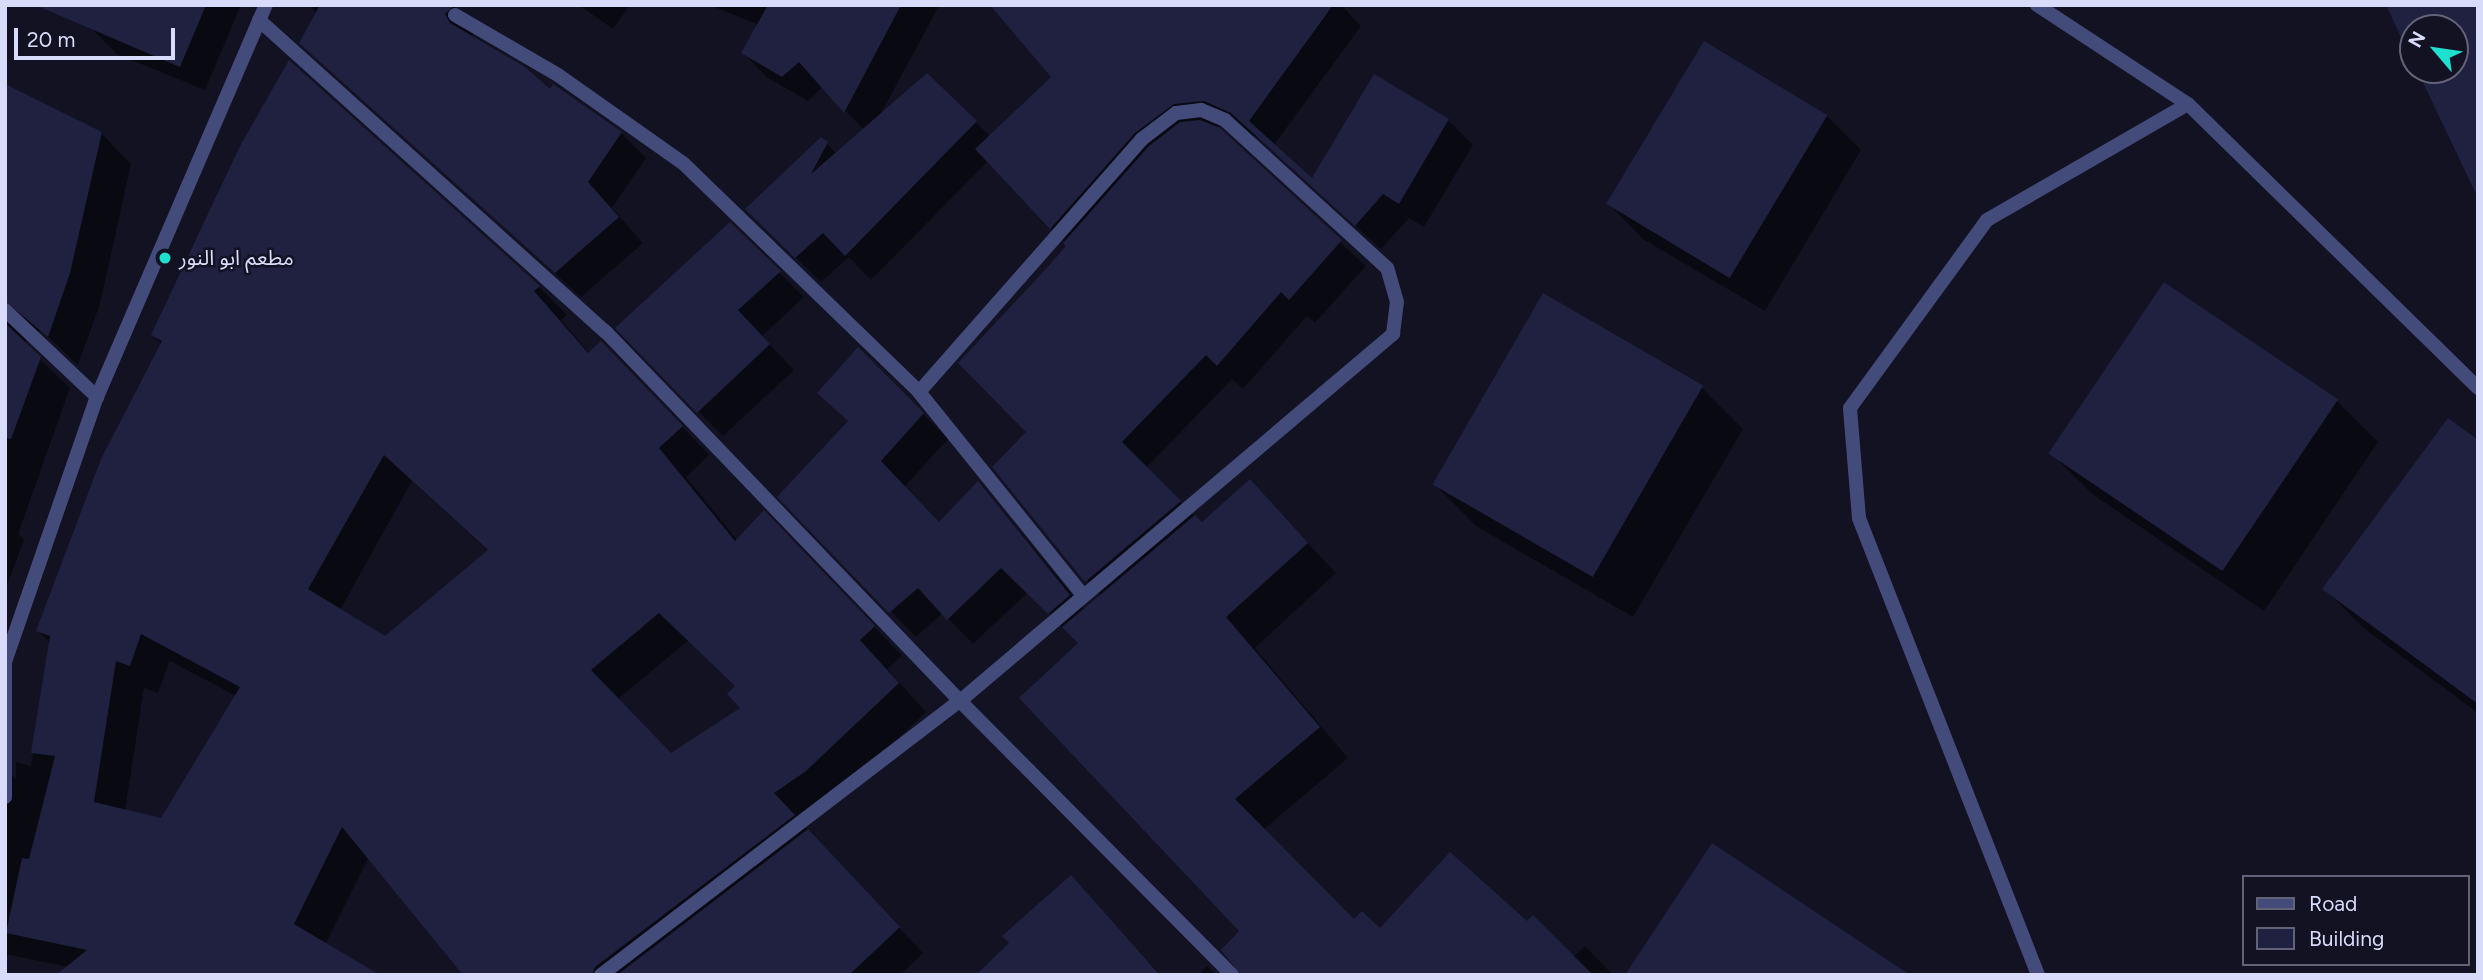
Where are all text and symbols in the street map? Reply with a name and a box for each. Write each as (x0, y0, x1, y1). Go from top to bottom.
scale bar (18, 14, 178, 58)
north arrow (2399, 14, 2469, 84)
text: 20 m (27, 27, 75, 52)
text: N (2403, 28, 2431, 52)
place label: مطعم ابو النور (179, 245, 294, 271)
marker: مطعم ابو النور (157, 250, 173, 266)
legend (2242, 875, 2469, 966)
text: Road (2309, 891, 2357, 916)
text: Building (2309, 926, 2384, 951)

